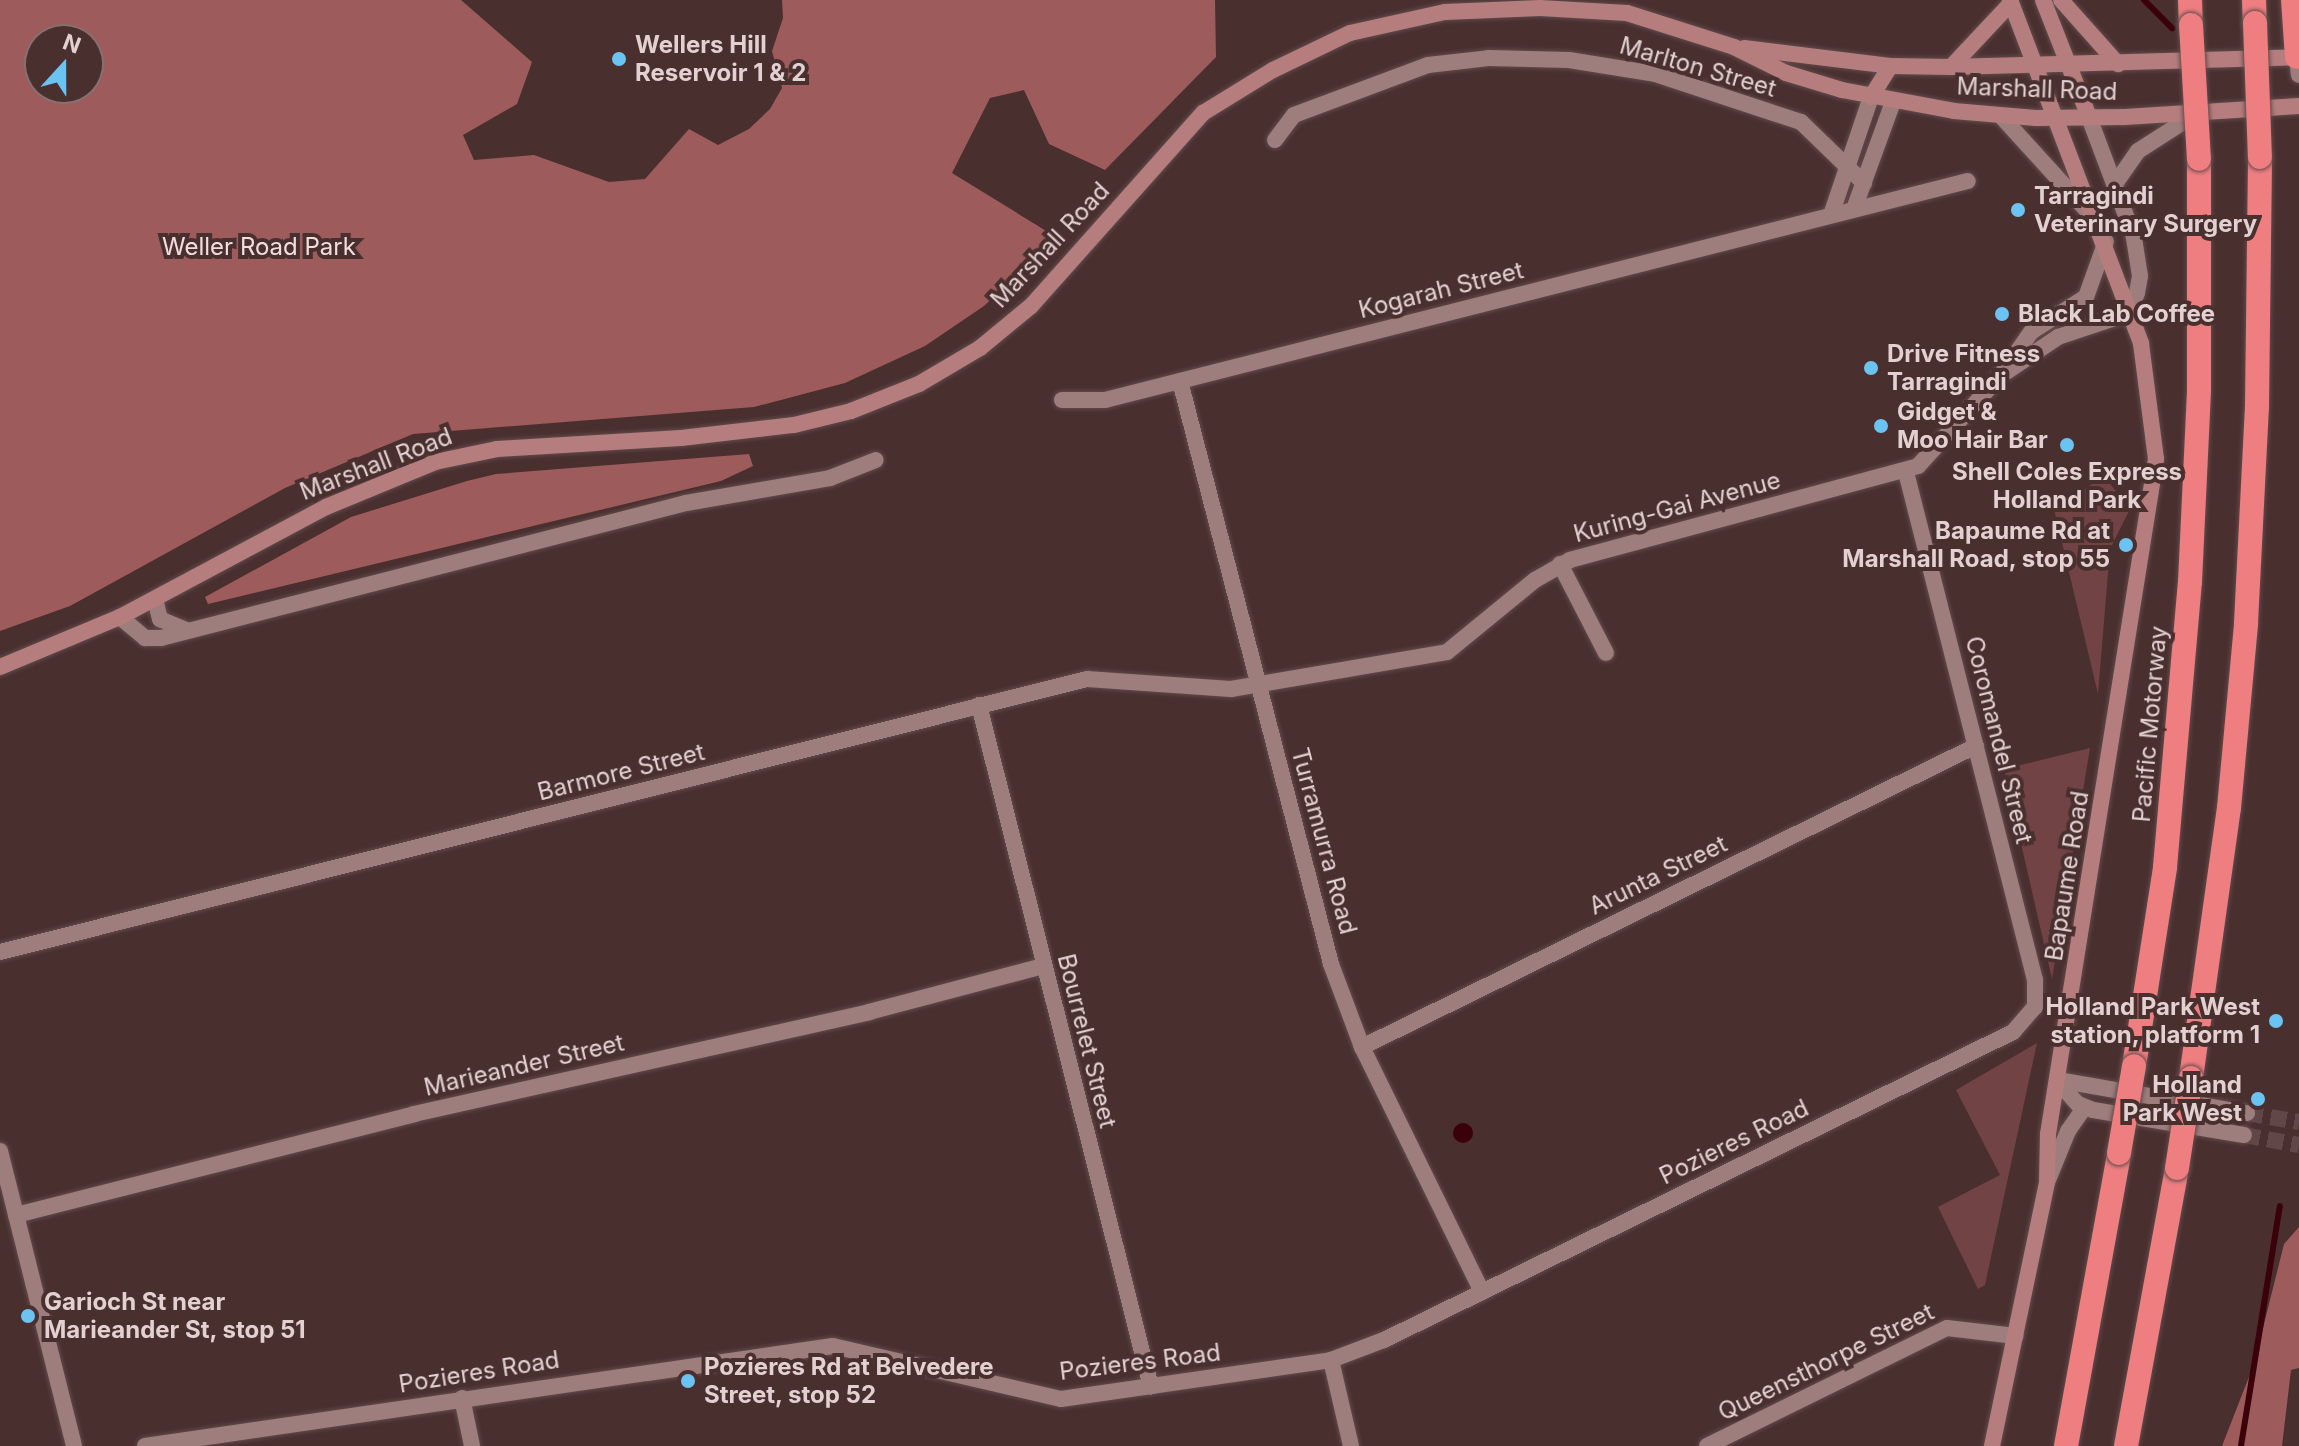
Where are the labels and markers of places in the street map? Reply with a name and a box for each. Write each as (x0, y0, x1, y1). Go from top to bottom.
place label: Wellers Hill Reservoir 1 & 2 (635, 31, 806, 87)
marker: Wellers Hill Reservoir 1 & 2 (610, 50, 628, 68)
place label: Tarragindi Veterinary Surgery (2034, 182, 2257, 238)
marker: Tarragindi Veterinary Surgery (2009, 201, 2027, 219)
place label: Black Lab Coffee (2018, 300, 2215, 328)
marker: Black Lab Coffee (1993, 305, 2011, 323)
place label: Drive Fitness Tarragindi (1887, 340, 2040, 396)
marker: Drive Fitness Tarragindi (1862, 359, 1880, 377)
place label: Gidget & Moo Hair Bar (1897, 398, 2048, 454)
marker: Gidget & Moo Hair Bar (1872, 417, 1890, 435)
marker: Shell Coles Express Holland Park (2058, 436, 2076, 454)
place label: Shell Coles Express Holland Park (1952, 458, 2182, 514)
place label: Bapaume Rd at Marshall Road, stop 55 (1842, 517, 2110, 573)
marker: Bapaume Rd at Marshall Road, stop 55 (2117, 536, 2135, 554)
place label: Holland Park West station, platform 1 (2045, 993, 2260, 1049)
marker: Holland Park West station, platform 1 (2267, 1012, 2285, 1030)
place label: Holland Park West (2123, 1071, 2242, 1127)
marker: Holland Park West (2249, 1090, 2267, 1108)
place label: Garioch St near Marieander St, stop 51 (44, 1288, 306, 1344)
marker: Garioch St near Marieander St, stop 51 (19, 1307, 37, 1325)
place label: Pozieres Rd at Belvedere Street, stop 52 (704, 1353, 994, 1409)
marker: Pozieres Rd at Belvedere Street, stop 52 (679, 1372, 697, 1390)

